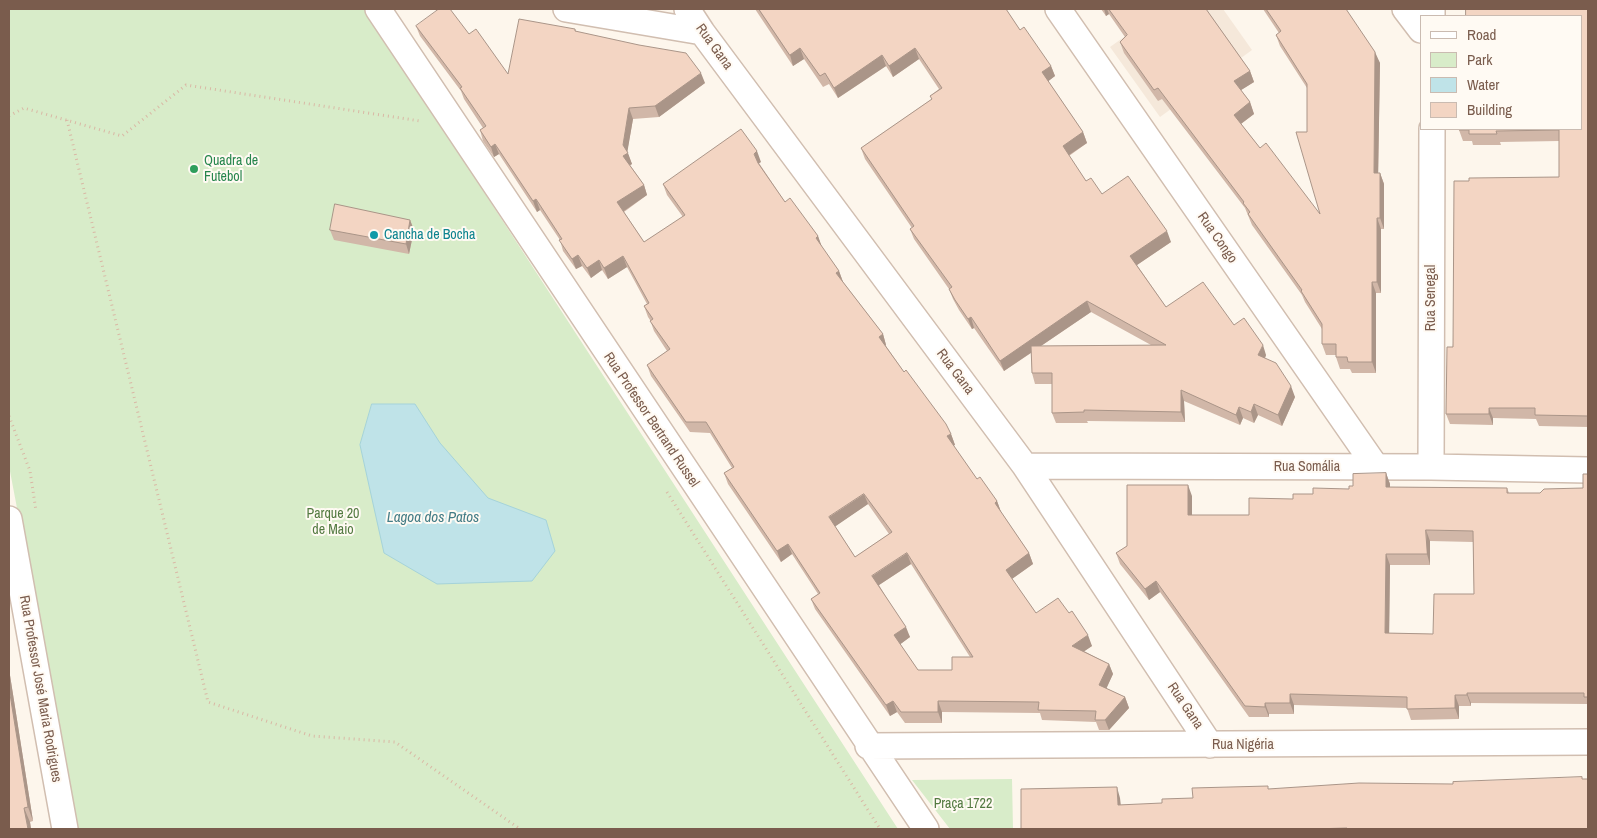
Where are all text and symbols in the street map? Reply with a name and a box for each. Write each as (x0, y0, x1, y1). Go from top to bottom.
legend (1420, 15, 1582, 130)
street label: Rua Gana (692, 21, 736, 73)
text: Road (1467, 24, 1496, 45)
text: Park (1467, 49, 1492, 70)
text: Water (1467, 74, 1499, 95)
text: Building (1467, 99, 1512, 120)
place label: Quadra de Futebol (204, 153, 258, 186)
marker: Quadra de Futebol (188, 163, 200, 175)
street label: Rua Congo (1193, 209, 1241, 267)
place label: Cancha de Bocha (384, 227, 475, 243)
marker: Cancha de Bocha (368, 229, 380, 241)
street label: Rua Senegal (1423, 265, 1439, 331)
street label: Rua Gana (933, 346, 977, 398)
street label: Rua Professor Bertrand Russel (600, 349, 702, 491)
street label: Rua Somália (1274, 459, 1340, 475)
park label: Parque 20 de Maio (307, 506, 359, 538)
water label: Lagoa dos Patos (387, 509, 479, 527)
street label: Rua Professor José Maria Rodrigues (15, 594, 65, 784)
street label: Rua Gana (1163, 680, 1207, 732)
street label: Rua Nigéria (1212, 737, 1274, 753)
park label: Praça 1722 (934, 796, 992, 812)

